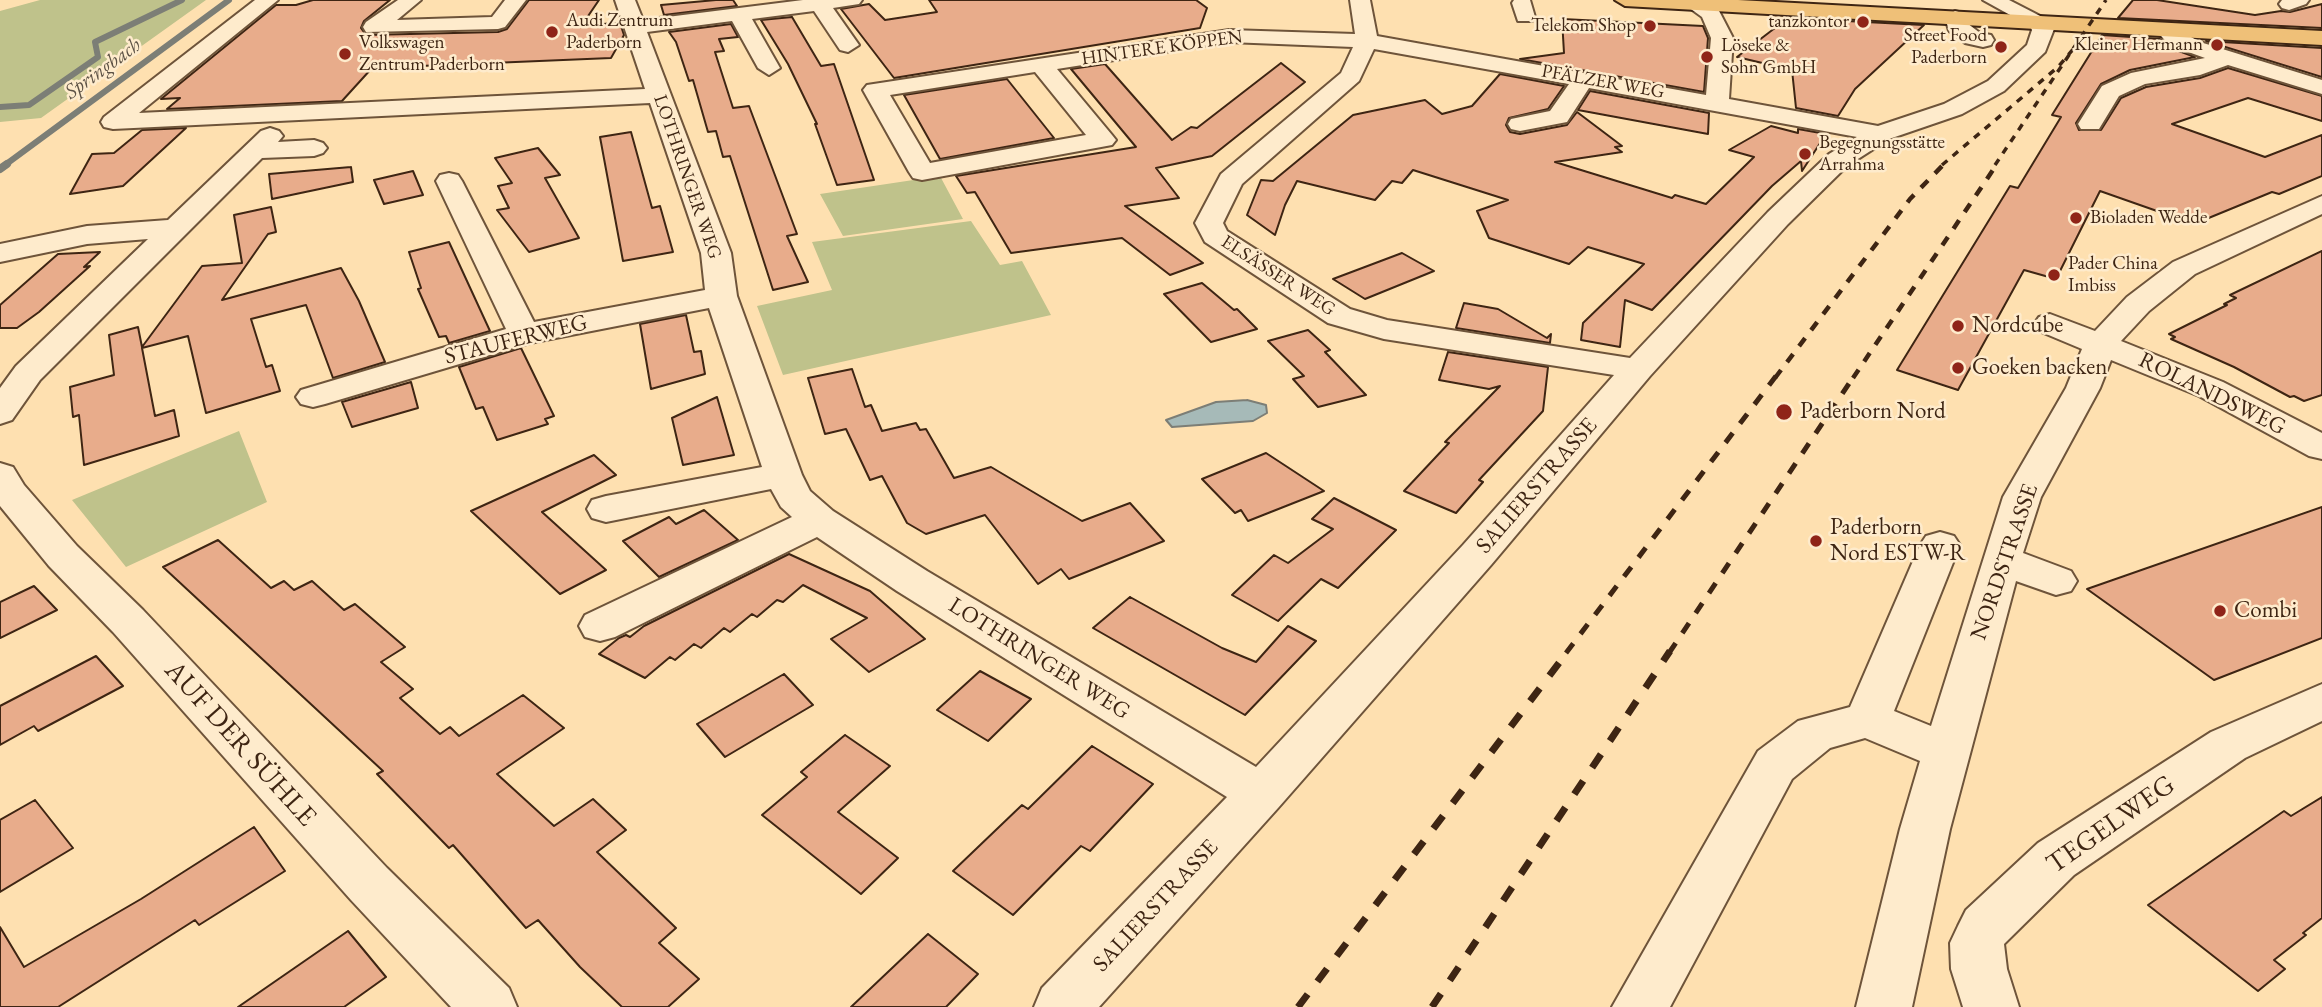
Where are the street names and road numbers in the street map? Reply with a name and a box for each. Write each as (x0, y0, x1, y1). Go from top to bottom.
street label: HINTERE KÖPPEN (1080, 25, 1244, 71)
street label: PFÄLZER WEG (1540, 60, 1666, 104)
street label: LOTHRINGER WEG (648, 92, 726, 262)
street label: ELSÄSSER WEG (1217, 231, 1339, 321)
street label: STAUFERWEG (442, 309, 590, 371)
street label: ROLANDSWEG (2134, 346, 2290, 442)
street label: SALIERSTRASSE (1471, 412, 1603, 560)
street label: NORDSTRASSE (1965, 480, 2045, 644)
street label: LOTHRINGER WEG (943, 592, 1135, 726)
street label: AUF DER SÜHLE (157, 654, 323, 834)
street label: TEGELWEG (2040, 769, 2182, 881)
street label: SALIERSTRASSE (1088, 834, 1224, 978)

